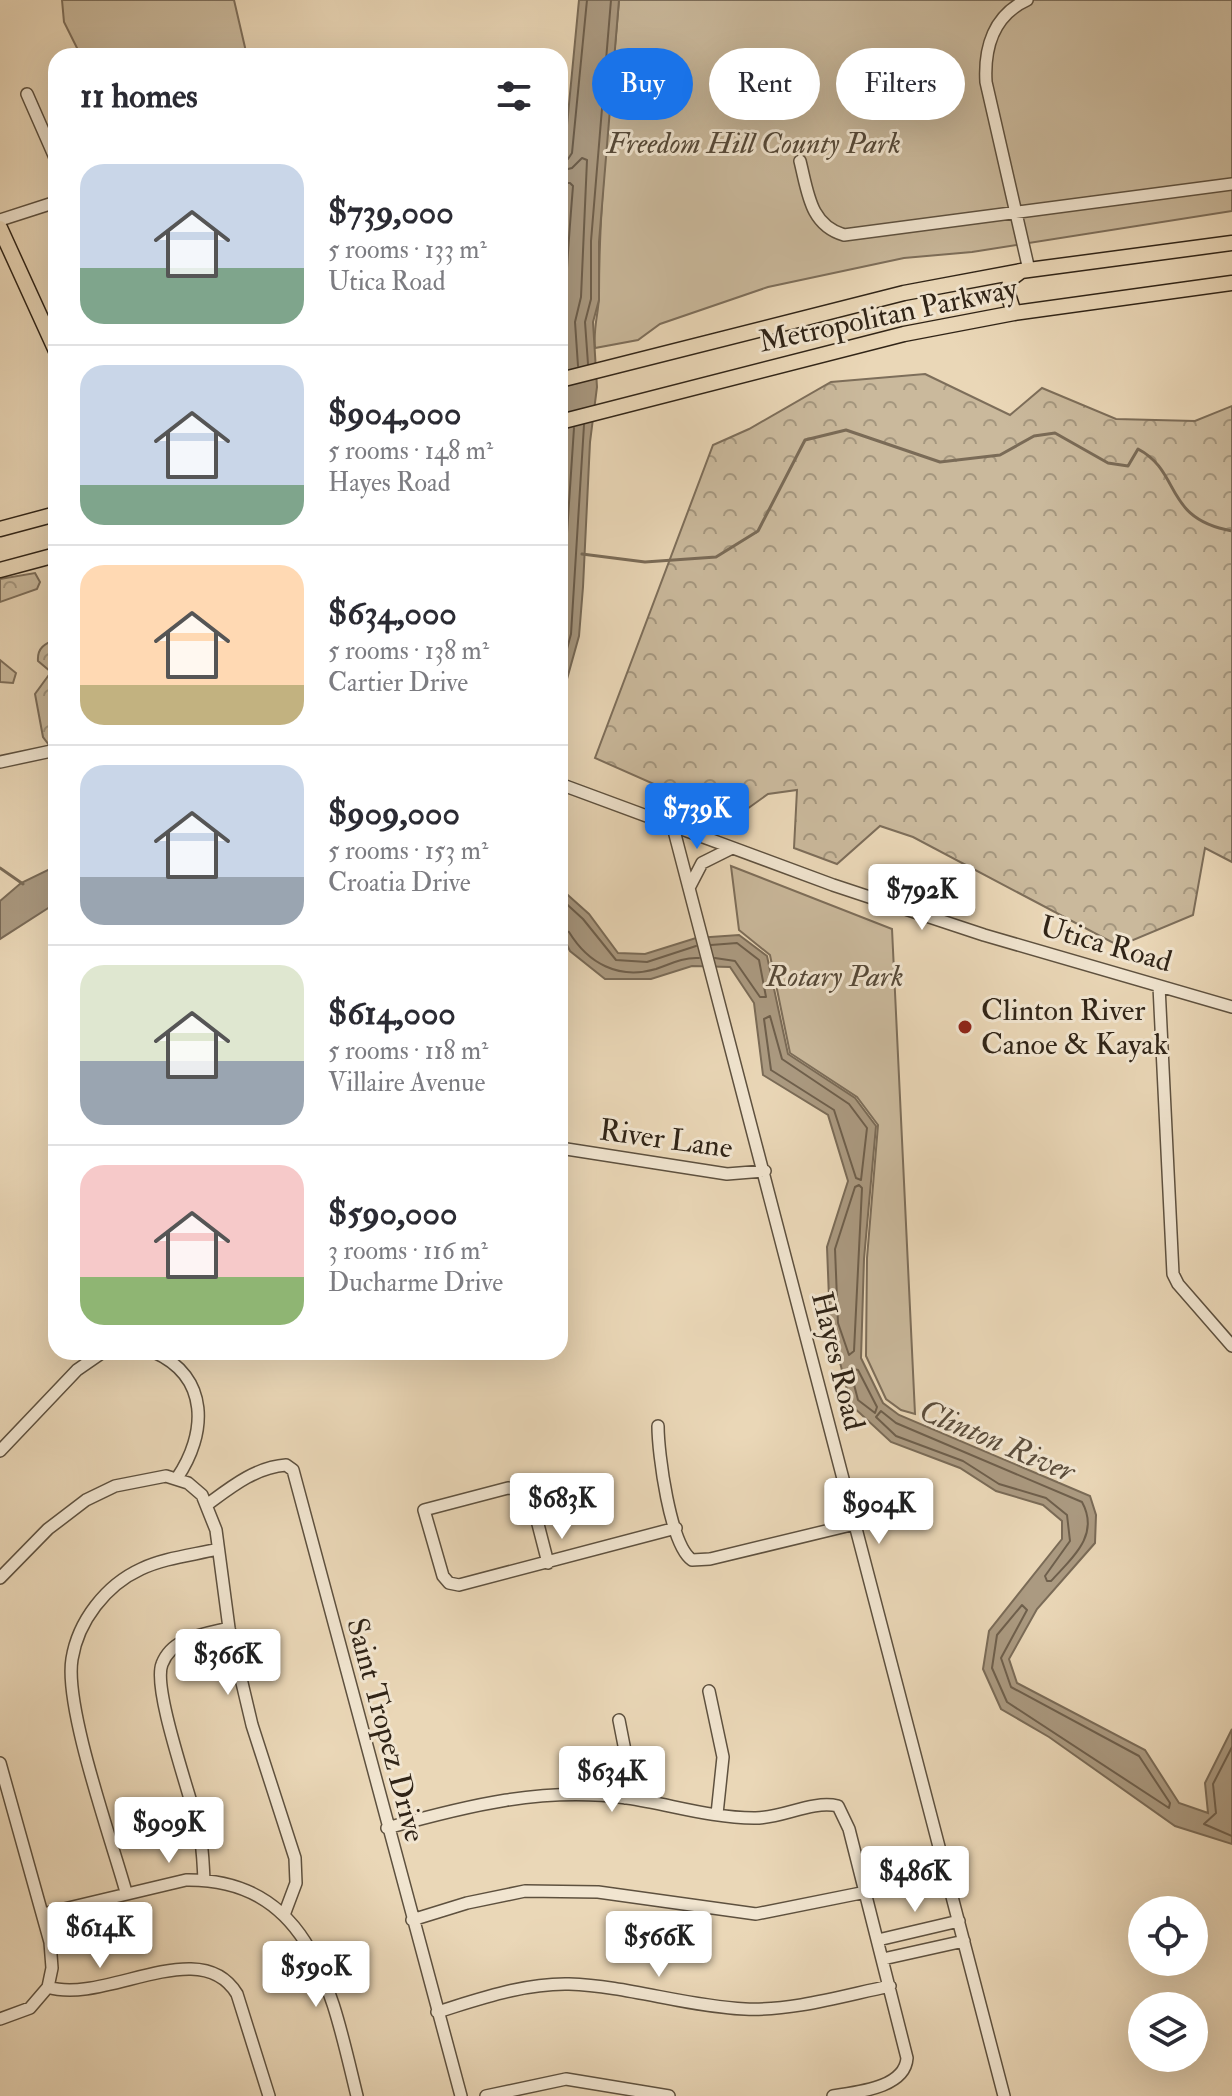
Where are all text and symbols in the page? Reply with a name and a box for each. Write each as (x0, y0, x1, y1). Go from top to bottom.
chip: Buy (592, 48, 693, 120)
chip: Rent (709, 48, 820, 120)
chip: Filters (836, 48, 965, 120)
icon: filters (492, 74, 536, 118)
text: 11 homes (80, 75, 198, 118)
park label: Freedom Hill County Park (605, 125, 901, 162)
text: $739,000 (328, 191, 454, 234)
icon: home (144, 196, 240, 292)
text: 5 rooms · 133 m² (328, 234, 487, 266)
text: Utica Road (328, 266, 445, 298)
street label: Metropolitan Parkway (755, 269, 1021, 360)
text: $904,000 (328, 392, 461, 435)
icon: home (144, 397, 240, 493)
text: 5 rooms · 148 m² (328, 435, 493, 467)
text: Hayes Road (328, 467, 451, 499)
text: $634,000 (328, 592, 457, 635)
icon: home (144, 597, 240, 693)
text: 5 rooms · 138 m² (328, 635, 489, 667)
text: Cartier Drive (328, 667, 468, 699)
pin: $739K (641, 783, 753, 851)
text: $909,000 (328, 792, 460, 835)
text: $739K (663, 793, 731, 825)
icon: home (144, 797, 240, 893)
text: 5 rooms · 153 m² (328, 835, 488, 867)
pin: $792K (866, 864, 978, 932)
text: Croatia Drive (328, 867, 471, 899)
text: $792K (886, 874, 958, 906)
street label: Utica Road (1036, 908, 1176, 981)
park label: Rotary Park (765, 958, 904, 995)
text: $614,000 (328, 992, 456, 1035)
place label: Clinton River Canoe & Kayak (981, 992, 1168, 1063)
icon: home (144, 997, 240, 1093)
marker: Clinton River Canoe & Kayak (956, 1018, 974, 1036)
text: 5 rooms · 118 m² (328, 1035, 488, 1067)
text: Villaire Avenue (328, 1067, 485, 1099)
street label: River Lane (597, 1111, 735, 1167)
text: $590,000 (328, 1192, 457, 1235)
icon: home (144, 1197, 240, 1293)
text: 3 rooms · 116 m² (328, 1235, 488, 1267)
text: Ducharme Drive (328, 1267, 503, 1299)
street label: Hayes Road (803, 1288, 873, 1434)
water label: Clinton River (913, 1390, 1083, 1493)
pin: $683K (506, 1473, 618, 1541)
pin: $904K (823, 1478, 935, 1546)
text: $683K (528, 1483, 596, 1515)
text: $904K (842, 1488, 916, 1520)
street label: Saint Tropez Drive (338, 1614, 434, 1846)
pin: $366K (172, 1629, 284, 1697)
text: $366K (193, 1639, 263, 1671)
pin: $634K (556, 1746, 668, 1814)
text: $634K (577, 1756, 647, 1788)
pin: $909K (113, 1797, 225, 1865)
text: $909K (133, 1807, 205, 1839)
pin: $486K (859, 1846, 971, 1914)
text: $486K (879, 1856, 951, 1888)
map controls (1128, 1896, 1208, 2072)
button: locate (1128, 1896, 1208, 1976)
pin: $614K (44, 1902, 156, 1970)
pin: $566K (603, 1911, 715, 1979)
text: $614K (65, 1912, 135, 1944)
text: $566K (624, 1921, 694, 1953)
pin: $590K (260, 1941, 372, 2009)
text: $590K (281, 1951, 351, 1983)
button: layers (1128, 1992, 1208, 2072)

